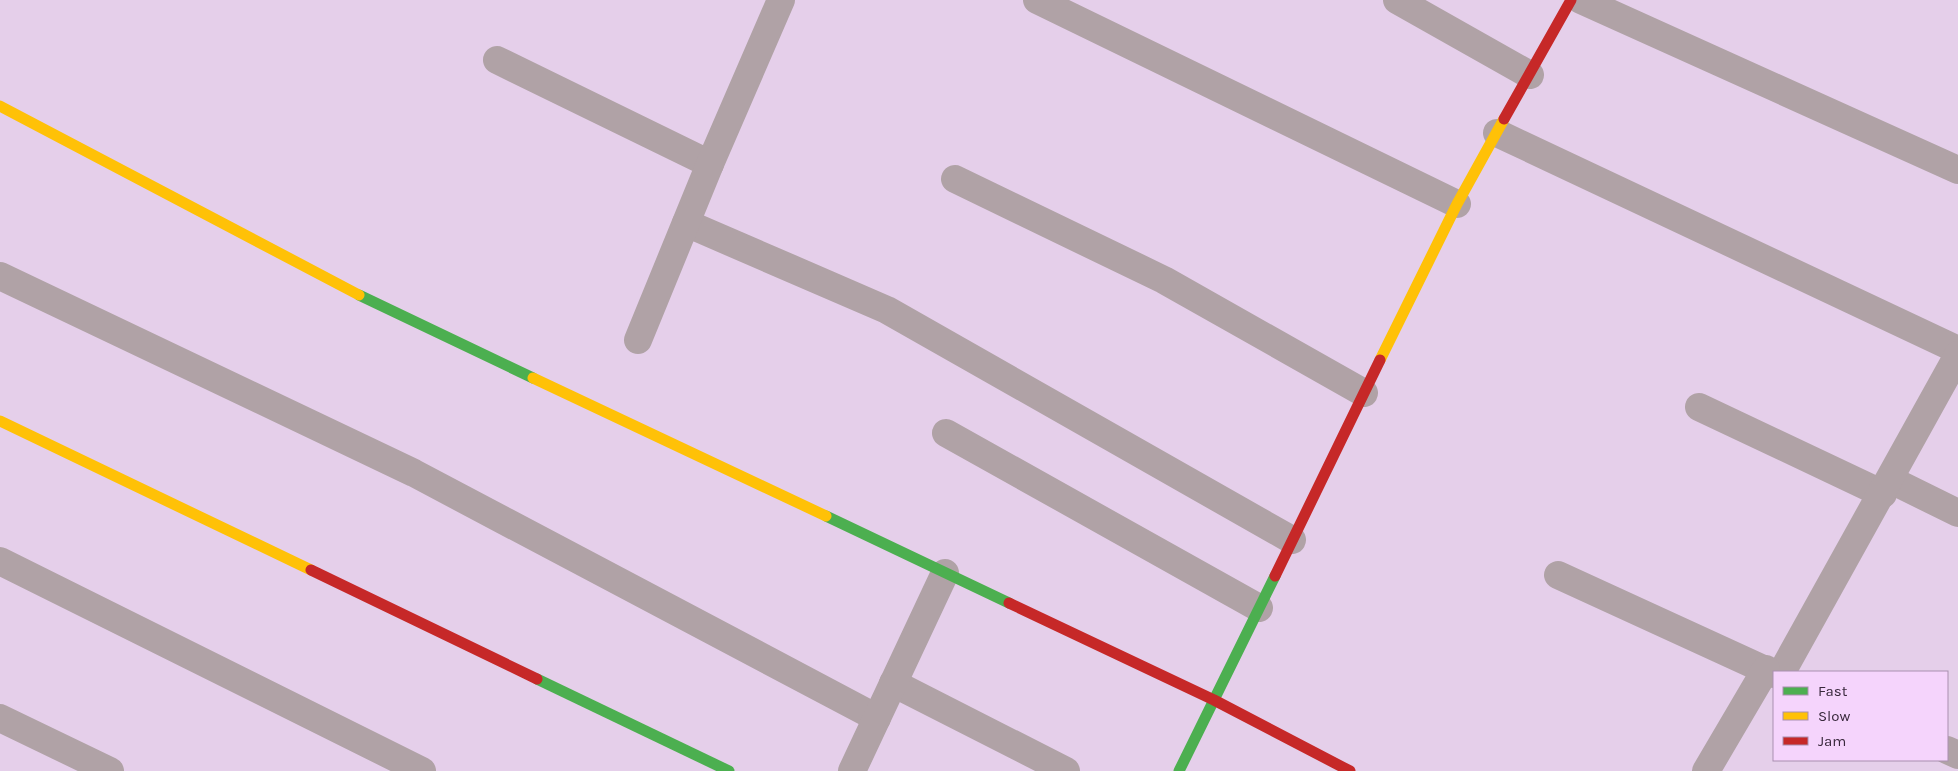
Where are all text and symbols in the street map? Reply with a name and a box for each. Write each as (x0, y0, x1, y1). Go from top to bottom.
legend (1773, 671, 1948, 761)
text: Fast (1818, 682, 1848, 700)
text: Slow (1818, 707, 1850, 725)
text: Jam (1818, 732, 1846, 750)

